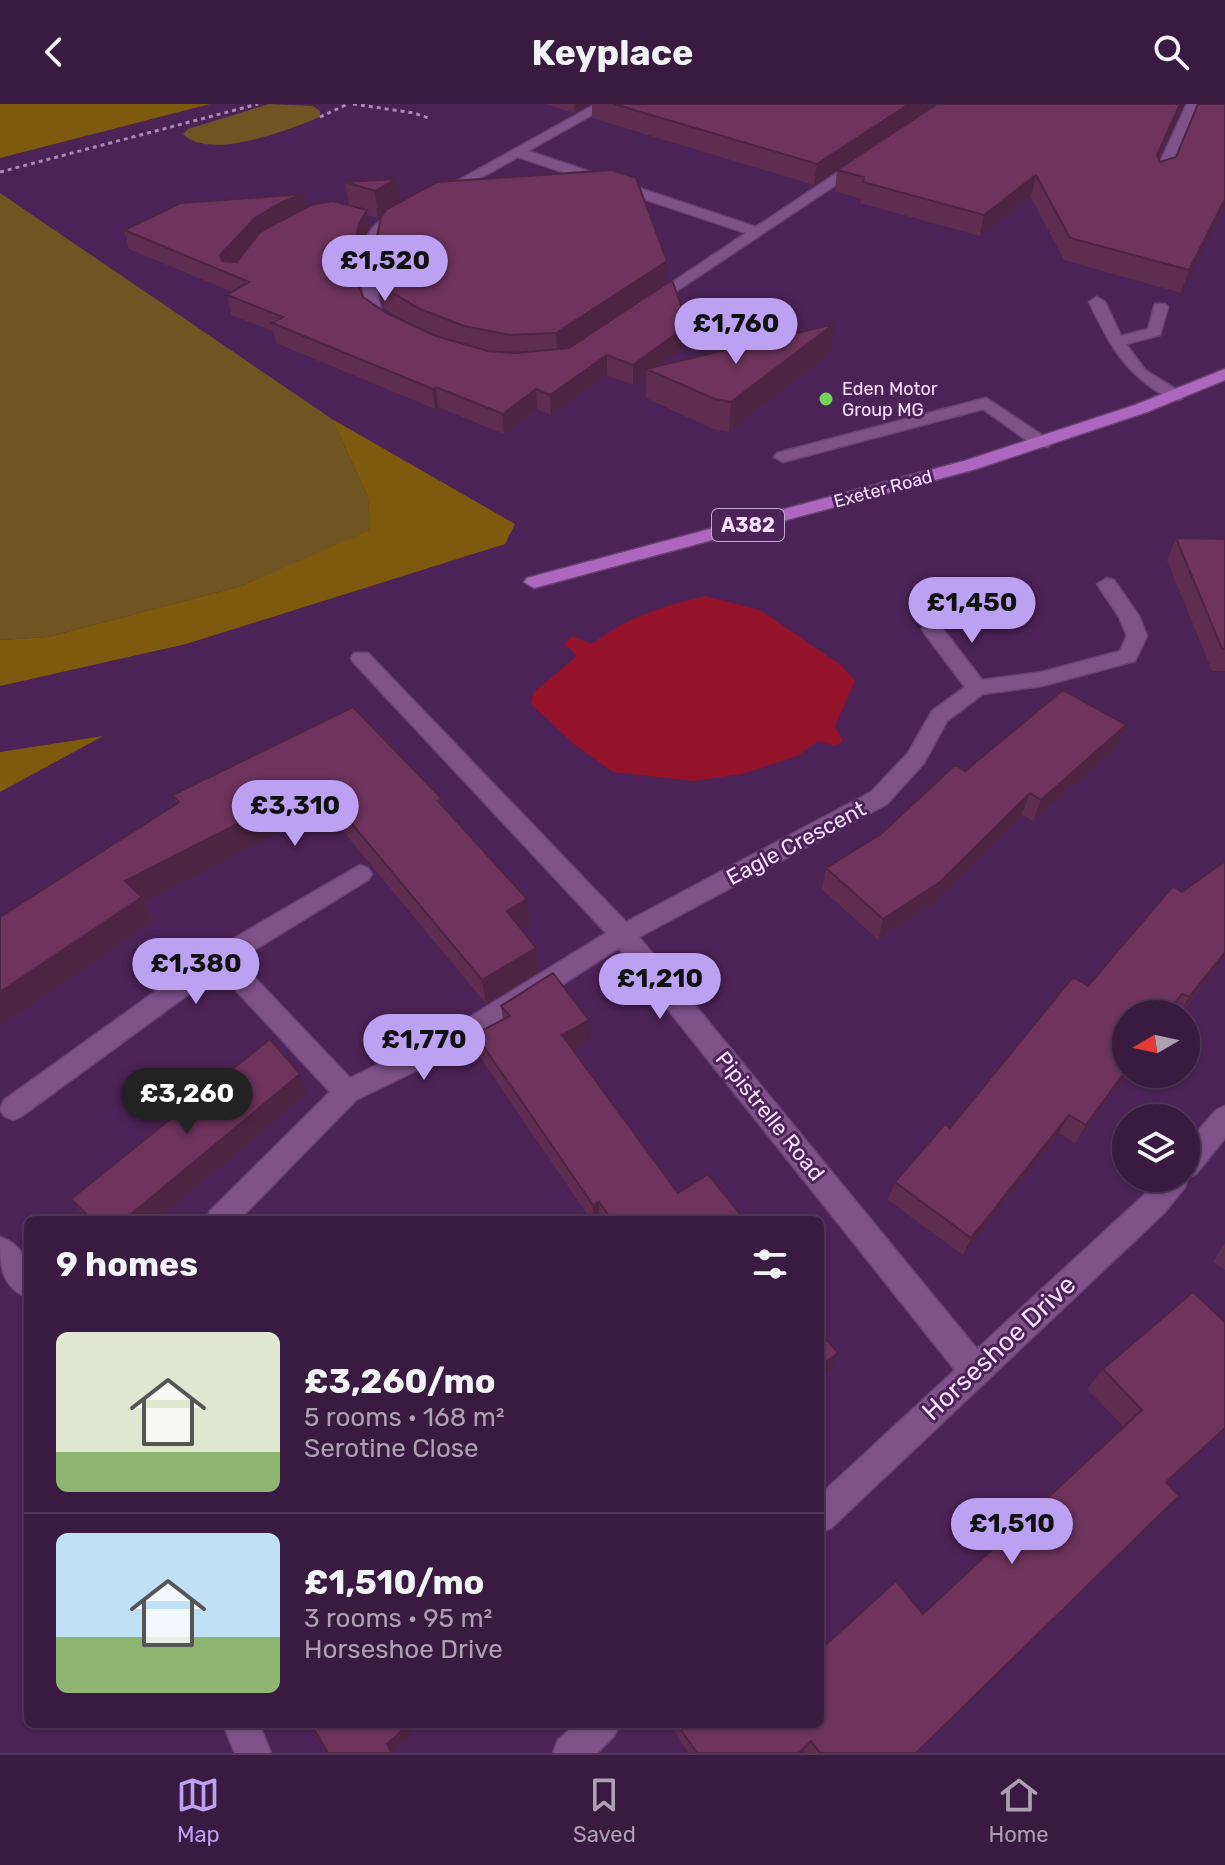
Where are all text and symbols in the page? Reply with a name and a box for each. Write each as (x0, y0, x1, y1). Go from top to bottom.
icon: back (32, 30, 76, 74)
icon: search (1149, 30, 1193, 74)
text: Keyplace (532, 31, 693, 74)
pin: £1,520 (320, 235, 450, 303)
text: £1,520 (340, 245, 430, 276)
pin: £1,760 (671, 298, 801, 366)
text: £1,760 (693, 308, 779, 339)
place label: Eden Motor Group MG (842, 378, 938, 421)
marker: Eden Motor Group MG (817, 390, 835, 408)
street label: Exeter Road (831, 465, 935, 513)
road number: A382 (712, 509, 784, 541)
pin: £1,450 (907, 577, 1037, 645)
text: £1,450 (927, 587, 1017, 618)
pin: £3,310 (230, 780, 360, 848)
text: £3,310 (250, 790, 340, 821)
street label: Eagle Crescent (722, 795, 871, 891)
pin: £1,380 (131, 938, 261, 1006)
text: £1,380 (150, 948, 242, 979)
pin: £1,210 (595, 953, 725, 1021)
text: £1,210 (617, 963, 703, 994)
north arrow (1112, 1000, 1200, 1088)
map controls (1112, 1000, 1200, 1192)
pin: £1,770 (359, 1014, 489, 1082)
text: £1,770 (381, 1024, 467, 1055)
street label: Pipistrelle Road (710, 1046, 830, 1186)
pin: £3,260 (122, 1068, 252, 1136)
text: £3,260 (140, 1078, 234, 1109)
button: layers (1112, 1104, 1200, 1192)
icon: filters (748, 1242, 792, 1286)
text: 9 homes (56, 1244, 198, 1285)
street label: Horseshoe Drive (916, 1269, 1082, 1427)
text: £3,260/mo (304, 1361, 496, 1402)
icon: home (120, 1364, 216, 1460)
text: 5 rooms · 168 m² (304, 1402, 505, 1433)
text: Serotine Close (304, 1433, 479, 1464)
pin: £1,510 (947, 1498, 1077, 1566)
text: £1,510 (969, 1508, 1055, 1539)
text: £1,510/mo (304, 1562, 484, 1603)
icon: home (120, 1565, 216, 1661)
text: 3 rooms · 95 m² (304, 1603, 492, 1634)
text: Horseshoe Drive (304, 1634, 503, 1665)
tab: Map (176, 1773, 220, 1848)
tab: Saved (573, 1773, 636, 1848)
tab: Home (988, 1773, 1049, 1848)

